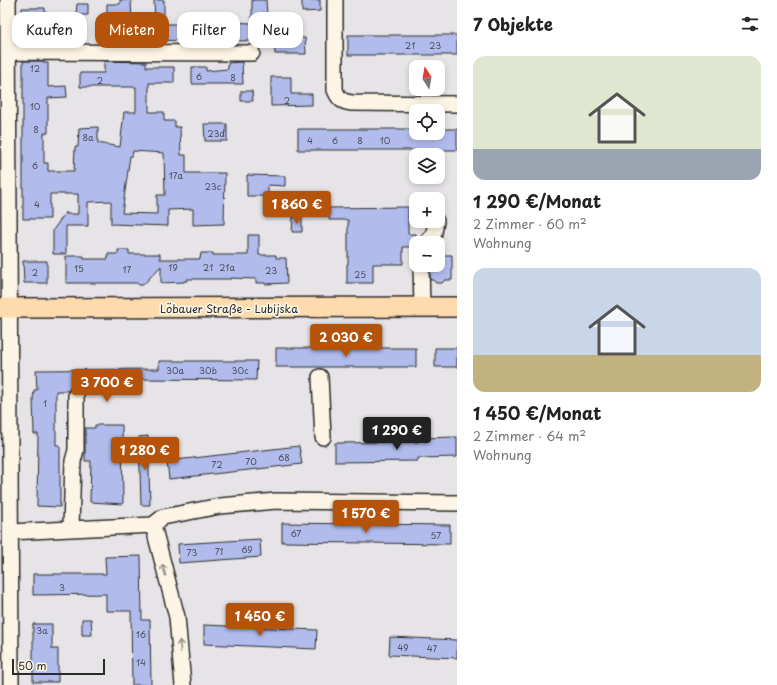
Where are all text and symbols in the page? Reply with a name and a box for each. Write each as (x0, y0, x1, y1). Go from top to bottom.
text: 7 Objekte (473, 11, 553, 37)
chip: Kaufen (12, 12, 87, 48)
chip: Mieten (95, 12, 169, 48)
chip: Filter (177, 12, 240, 48)
chip: Neu (248, 12, 303, 48)
icon: filters (739, 13, 761, 35)
house number: 21 (405, 38, 415, 52)
house number: 23 (429, 38, 441, 52)
north arrow (409, 60, 445, 96)
map controls (409, 60, 445, 272)
house number: 12 (30, 61, 40, 75)
house number: 6 (196, 69, 202, 83)
house number: 8 (230, 70, 236, 84)
house number: 2 (97, 73, 103, 87)
icon: home (581, 82, 653, 154)
house number: 2 (284, 93, 290, 107)
house number: 10 (30, 99, 41, 113)
button: locate (409, 104, 445, 140)
house number: 8 (33, 122, 39, 136)
house number: 23d (207, 126, 225, 140)
house number: 8a (82, 130, 94, 144)
house number: 4 (307, 133, 313, 147)
house number: 6 (332, 133, 338, 147)
house number: 8 (357, 133, 363, 147)
house number: 10 (380, 133, 391, 147)
button: layers (409, 148, 445, 184)
house number: 6 (32, 158, 38, 172)
house number: 17a (169, 168, 184, 182)
house number: 23c (205, 179, 222, 193)
text: 1 290 €/Monat (473, 188, 601, 214)
pin: 1 860 € (260, 191, 334, 225)
button: + (409, 192, 445, 228)
text: 1 860 € (272, 194, 322, 213)
house number: 4 (34, 197, 40, 211)
text: 2 Zimmer · 60 m² (473, 214, 587, 233)
text: Wohnung (473, 233, 532, 252)
button: − (409, 236, 445, 272)
house number: 19 (168, 260, 178, 274)
house number: 21 (203, 260, 213, 274)
house number: 21a (219, 260, 235, 274)
house number: 15 (74, 261, 84, 275)
house number: 17 (123, 262, 132, 276)
house number: 23 (265, 263, 277, 277)
house number: 2 (32, 265, 38, 279)
house number: 25 (354, 267, 366, 281)
icon: home (581, 294, 653, 366)
street label: Löbauer Straße - Lubijska (160, 300, 298, 317)
pin: 2 030 € (309, 324, 383, 358)
text: 2 030 € (319, 327, 373, 346)
house number: 30a (166, 363, 184, 377)
house number: 30b (199, 363, 217, 377)
house number: 30c (232, 363, 248, 377)
pin: 3 700 € (70, 369, 144, 403)
text: 3 700 € (81, 372, 133, 391)
house number: 1 (43, 396, 47, 410)
text: 1 450 €/Monat (473, 400, 601, 426)
pin: 1 290 € (360, 417, 434, 451)
text: 1 290 € (372, 420, 422, 439)
text: 2 Zimmer · 64 m² (473, 426, 586, 445)
pin: 1 280 € (108, 437, 182, 471)
text: 1 280 € (120, 440, 170, 459)
text: Wohnung (473, 445, 532, 464)
house number: 68 (278, 450, 290, 464)
house number: 70 (245, 454, 257, 468)
house number: 72 (211, 457, 223, 471)
pin: 1 570 € (329, 500, 403, 534)
text: 1 570 € (342, 503, 390, 522)
house number: 67 (290, 526, 302, 540)
house number: 57 (431, 528, 441, 542)
house number: 69 (241, 542, 253, 556)
house number: 71 (215, 544, 223, 558)
house number: 73 (187, 545, 197, 559)
one-way arrow (160, 564, 168, 577)
house number: 3 (59, 580, 65, 594)
pin: 1 450 € (223, 603, 297, 637)
text: 1 450 € (235, 606, 285, 625)
house number: 3a (36, 623, 48, 637)
house number: 16 (136, 627, 146, 641)
one-way arrow (176, 640, 184, 653)
house number: 49 (397, 640, 409, 654)
house number: 47 (427, 641, 437, 655)
house number: 14 (136, 655, 146, 669)
scale bar (12, 657, 105, 676)
text: 50 m (18, 657, 47, 674)

